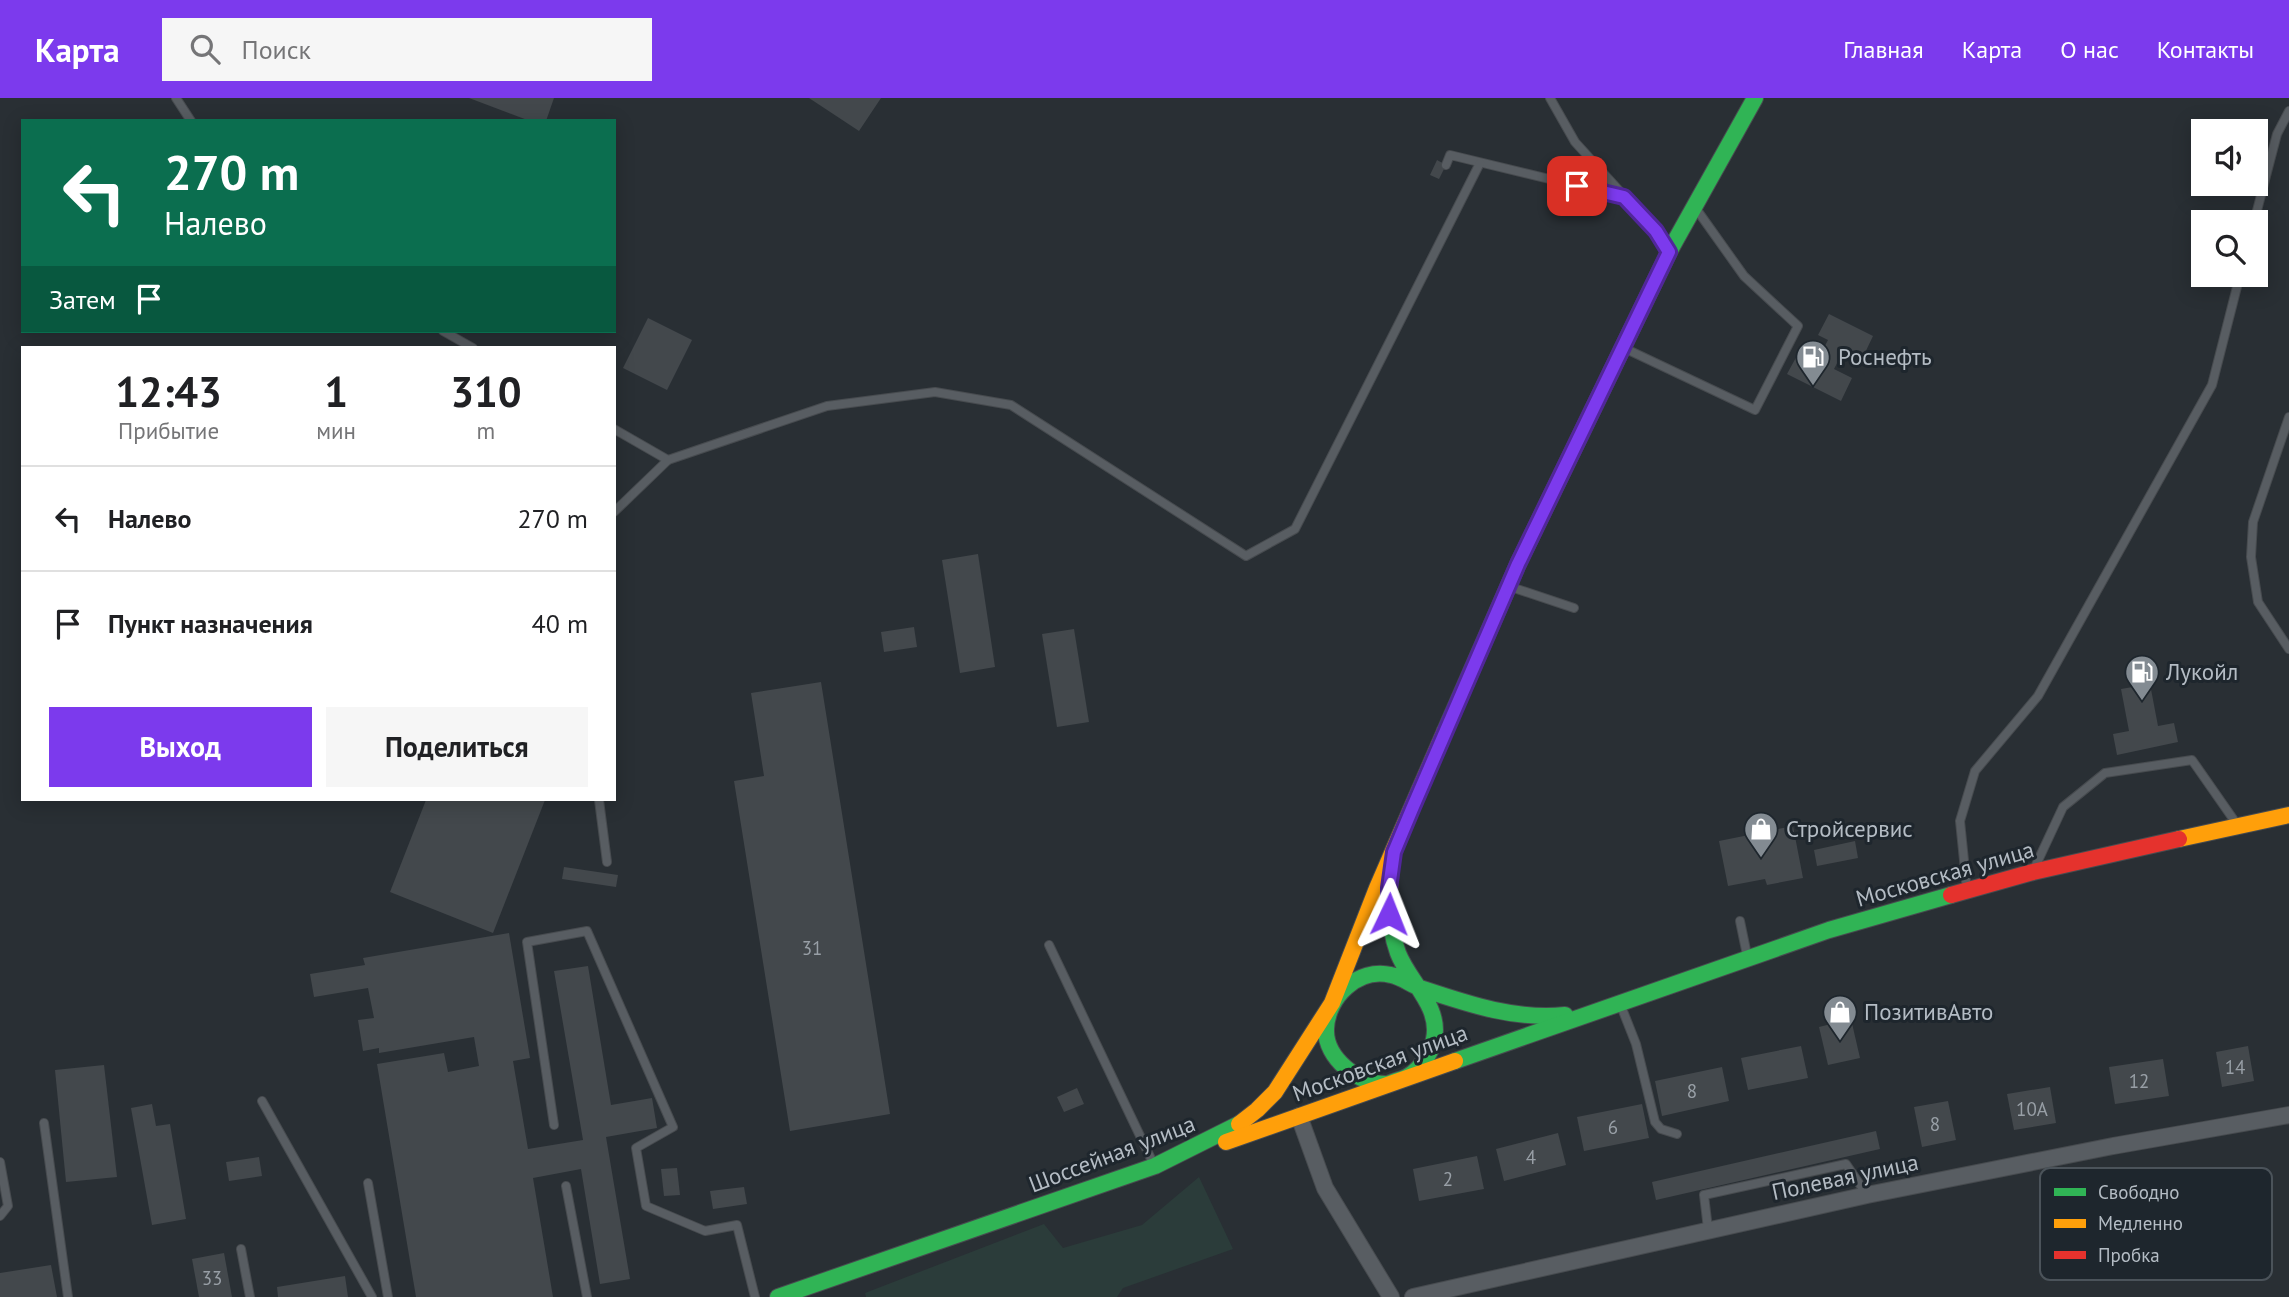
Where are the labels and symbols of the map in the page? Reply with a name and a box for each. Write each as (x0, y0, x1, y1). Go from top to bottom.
pin (1547, 156, 1607, 216)
fuel station icon: Роснефть (1794, 338, 1832, 387)
place label: Роснефть (1838, 342, 1932, 371)
fuel station icon: Лукойл (2123, 653, 2161, 702)
place label: Лукойл (2165, 657, 2238, 686)
shop icon: Стройсервис (1742, 810, 1780, 859)
place label: Стройсервис (1786, 814, 1913, 843)
street label: Московская улица (1853, 834, 2037, 913)
position arrow (1352, 877, 1426, 951)
house number: 31 (802, 936, 822, 960)
shop icon: ПозитивАвто (1821, 993, 1859, 1042)
place label: ПозитивАвто (1864, 997, 1993, 1026)
street label: Московская улица (1288, 1017, 1471, 1108)
house number: 14 (2225, 1055, 2245, 1079)
house number: 12 (2129, 1069, 2149, 1093)
house number: 8 (1687, 1079, 1697, 1103)
house number: 10А (2016, 1097, 2048, 1121)
street label: Шоссейная улица (1025, 1108, 1199, 1199)
house number: 8 (1930, 1112, 1940, 1136)
house number: 6 (1608, 1115, 1618, 1139)
house number: 4 (1526, 1145, 1536, 1169)
street label: Полевая улица (1769, 1147, 1921, 1206)
house number: 2 (1443, 1167, 1453, 1191)
legend (2040, 1168, 2272, 1280)
text: Свободно (2098, 1180, 2180, 1204)
text: Медленно (2098, 1211, 2183, 1235)
text: Пробка (2098, 1243, 2160, 1267)
house number: 33 (202, 1266, 222, 1290)

